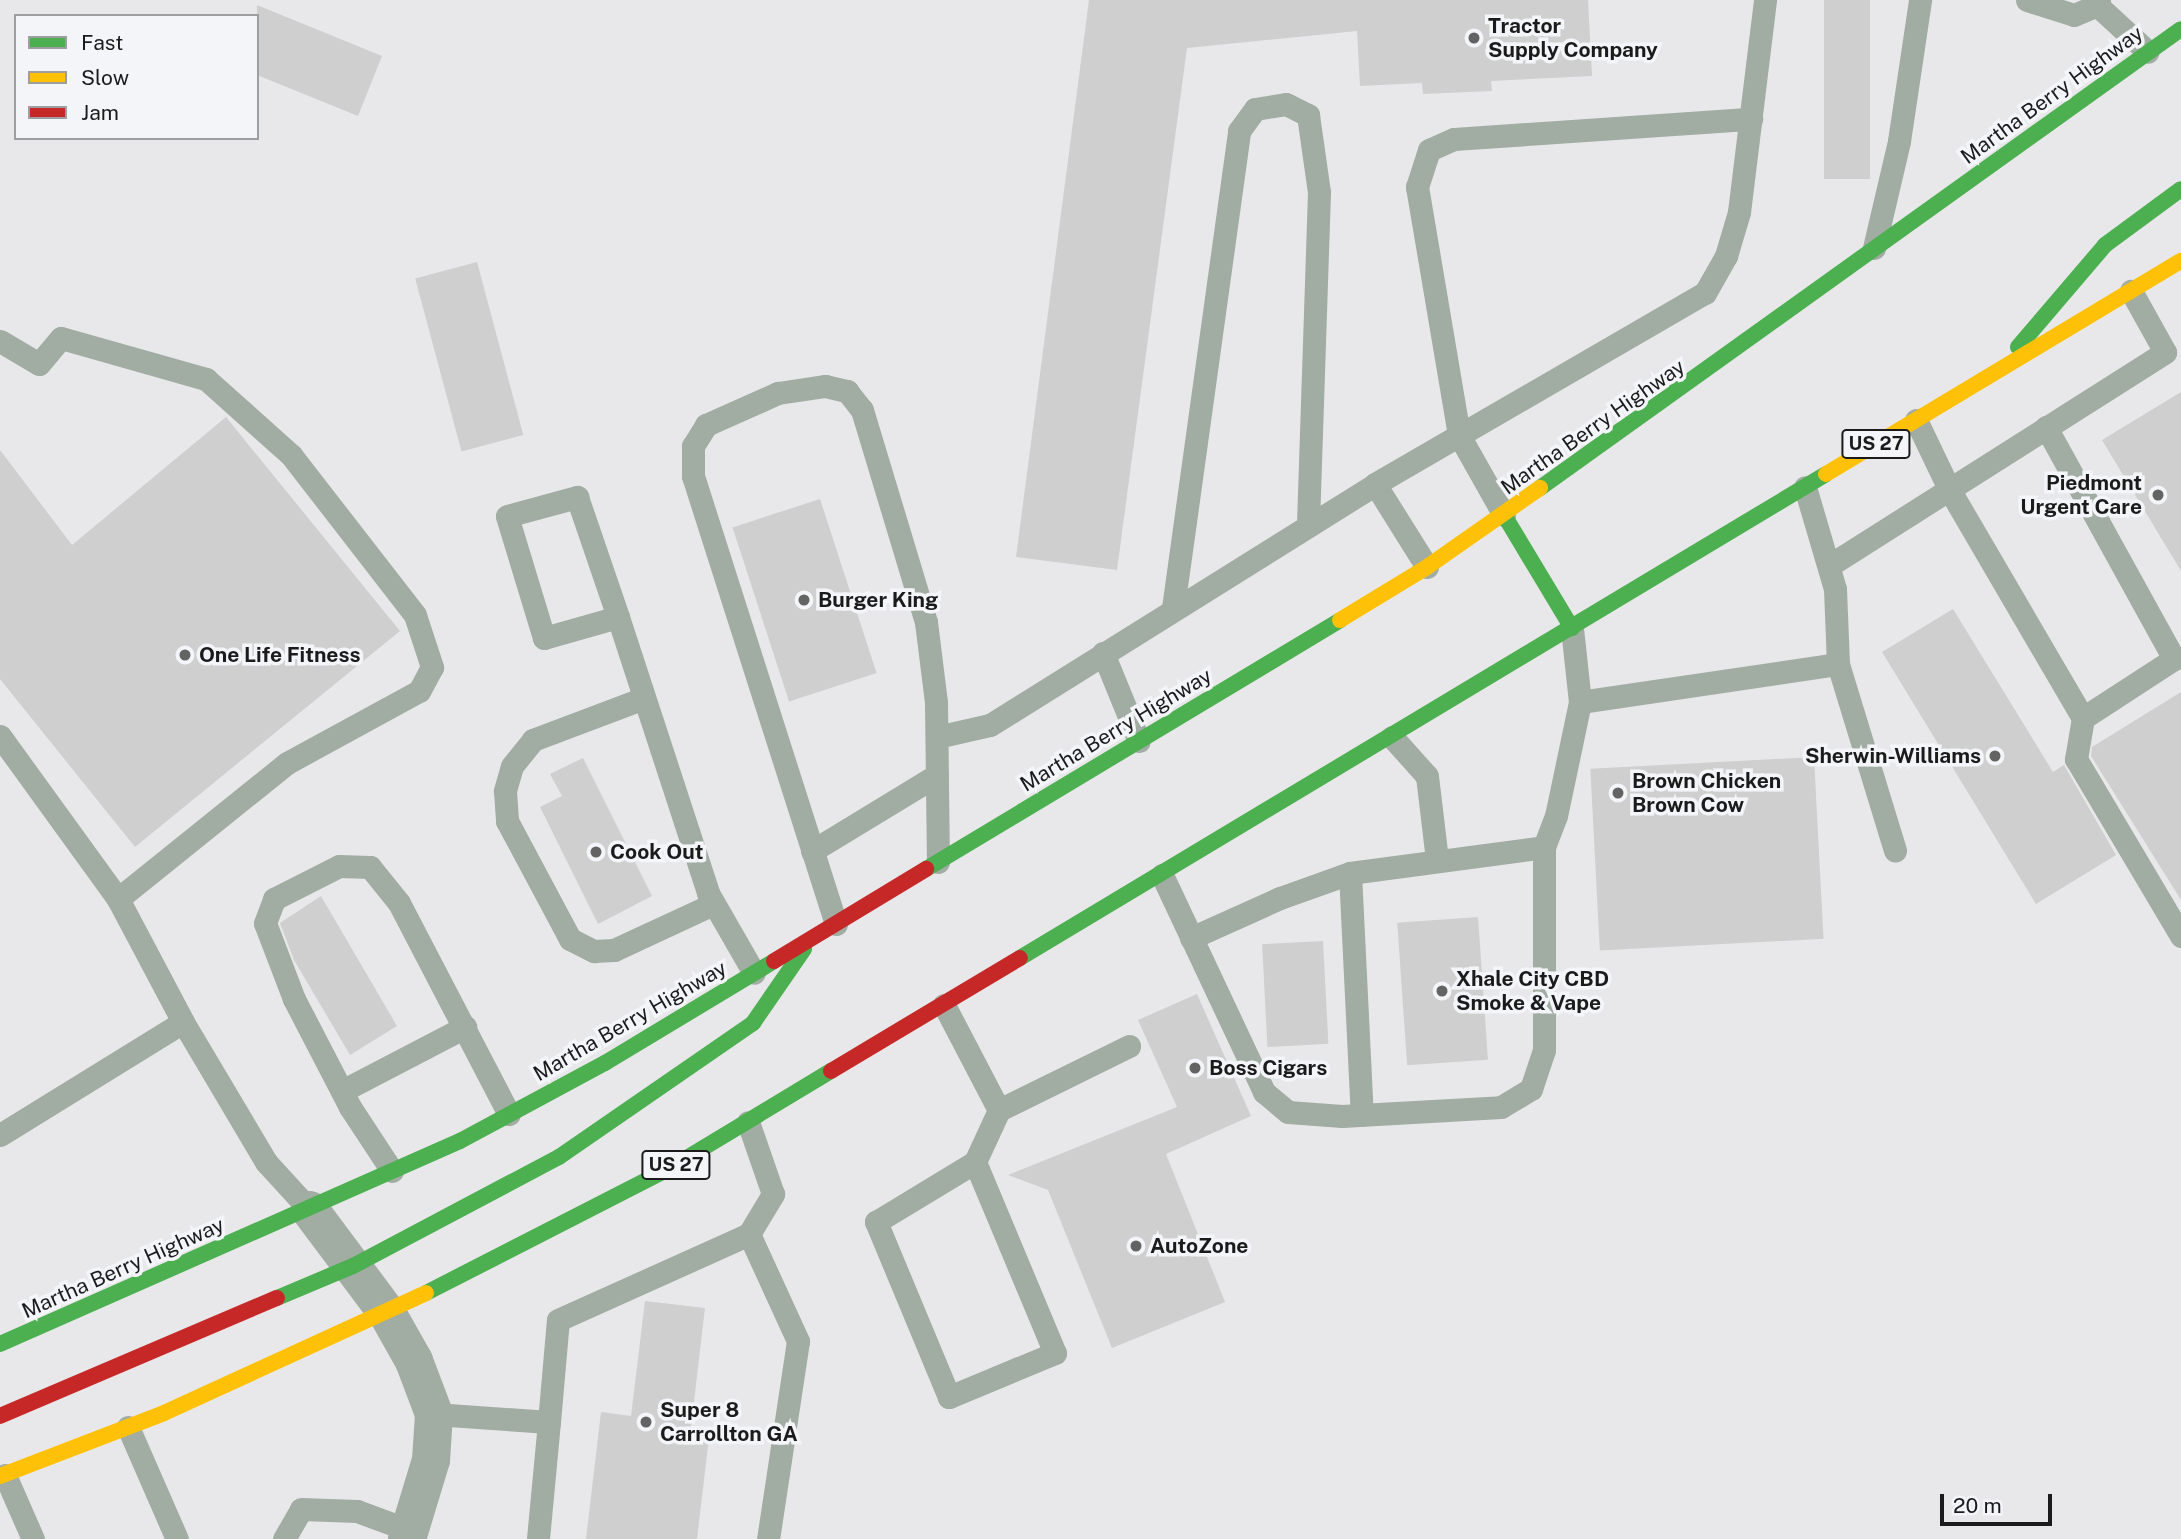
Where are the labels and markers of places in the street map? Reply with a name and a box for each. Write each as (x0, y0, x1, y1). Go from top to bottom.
place label: Tractor Supply Company (1488, 13, 1658, 63)
marker: Tractor Supply Company (1466, 30, 1482, 46)
place label: Piedmont Urgent Care (2020, 470, 2142, 520)
marker: Piedmont Urgent Care (2148, 485, 2168, 505)
place label: Burger King (818, 587, 938, 613)
marker: Burger King (796, 592, 812, 608)
place label: One Life Fitness (199, 642, 361, 668)
marker: One Life Fitness (177, 647, 193, 663)
place label: Sherwin-Williams (1805, 743, 1981, 769)
marker: Sherwin-Williams (1987, 748, 2003, 764)
place label: Brown Chicken Brown Cow (1632, 768, 1781, 818)
marker: Brown Chicken Brown Cow (1610, 785, 1626, 801)
place label: Cook Out (610, 839, 703, 865)
marker: Cook Out (588, 844, 604, 860)
place label: Xhale City CBD Smoke & Vape (1456, 966, 1609, 1016)
marker: Xhale City CBD Smoke & Vape (1434, 983, 1450, 999)
place label: Boss Cigars (1209, 1055, 1327, 1081)
marker: Boss Cigars (1187, 1060, 1203, 1076)
place label: AutoZone (1150, 1233, 1248, 1259)
marker: AutoZone (1128, 1238, 1144, 1254)
place label: Super 8 Carrollton GA (660, 1397, 798, 1447)
marker: Super 8 Carrollton GA (638, 1414, 654, 1430)

